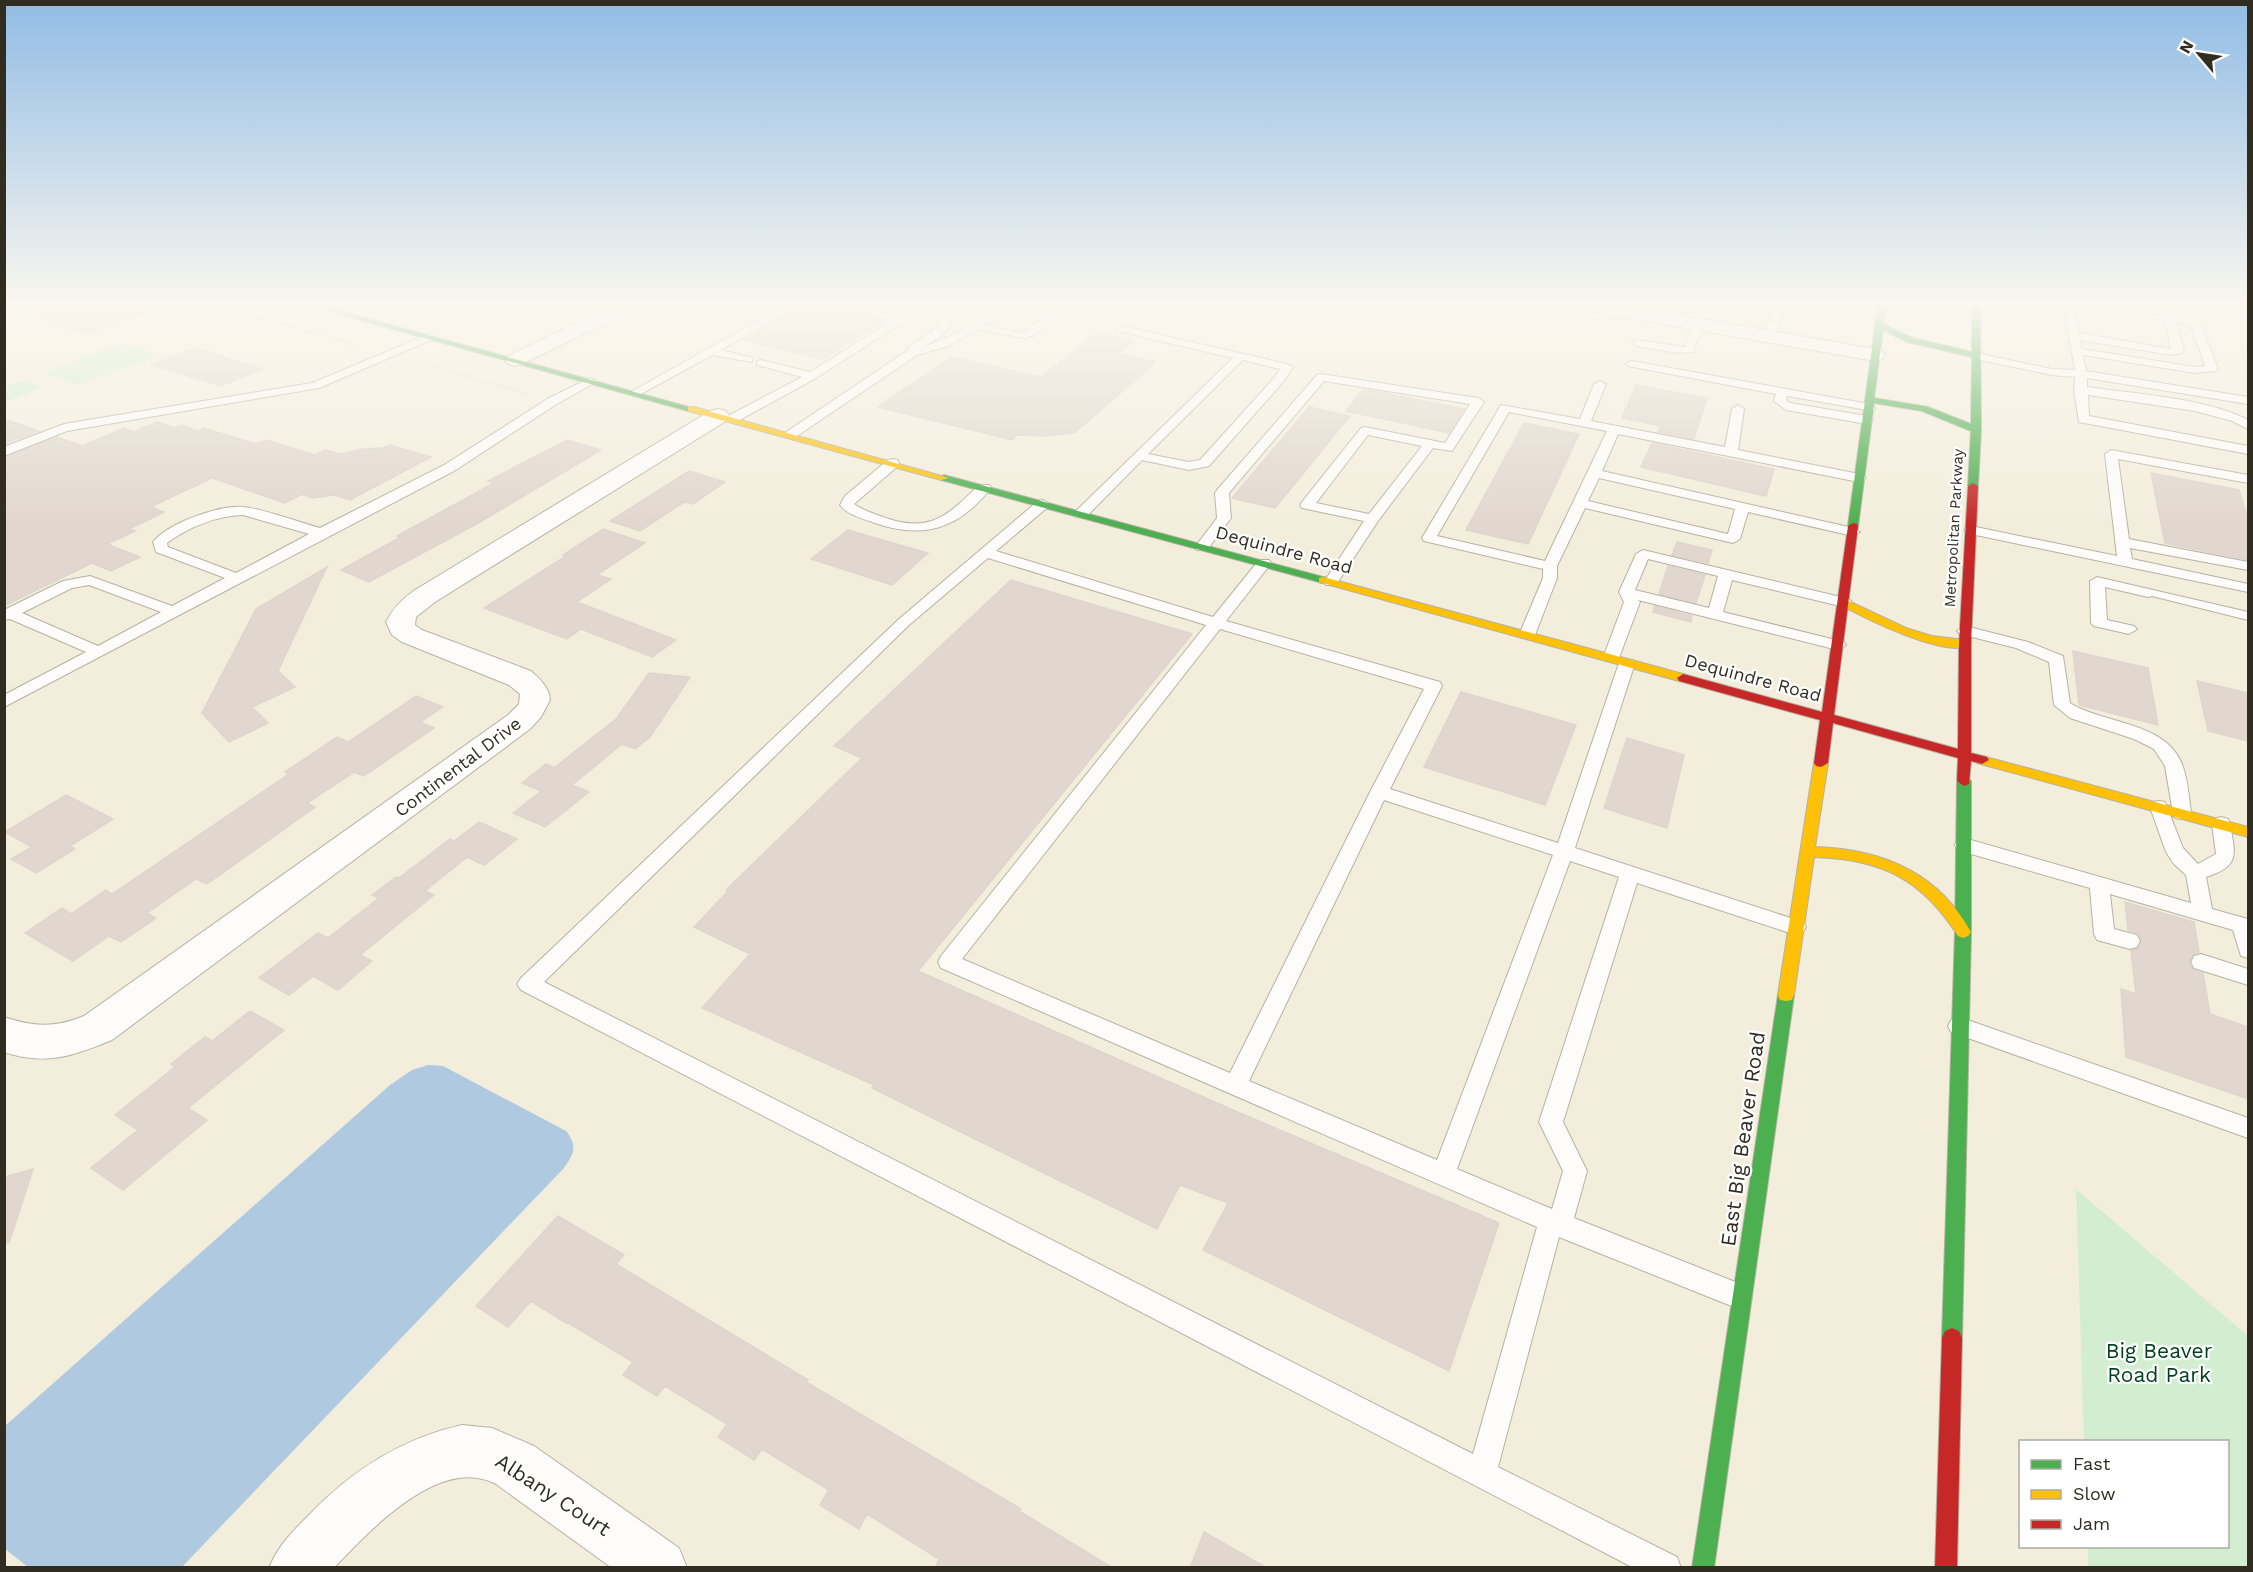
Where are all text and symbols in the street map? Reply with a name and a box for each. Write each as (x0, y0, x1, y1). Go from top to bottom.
north arrow (2169, 24, 2229, 84)
text: N (2175, 37, 2198, 57)
street label: Metropolitan Parkway (1941, 448, 1967, 608)
street label: Dequindre Road (1214, 521, 1355, 578)
street label: Dequindre Road (1683, 649, 1824, 706)
street label: Continental Drive (390, 712, 525, 821)
street label: East Big Beaver Road (1715, 1030, 1770, 1248)
park label: Big Beaver Road Park (2106, 1338, 2213, 1387)
legend (2019, 1440, 2229, 1548)
street label: Albany Court (491, 1448, 616, 1541)
text: Fast (2073, 1453, 2111, 1474)
text: Slow (2073, 1483, 2116, 1504)
text: Jam (2073, 1513, 2110, 1534)

